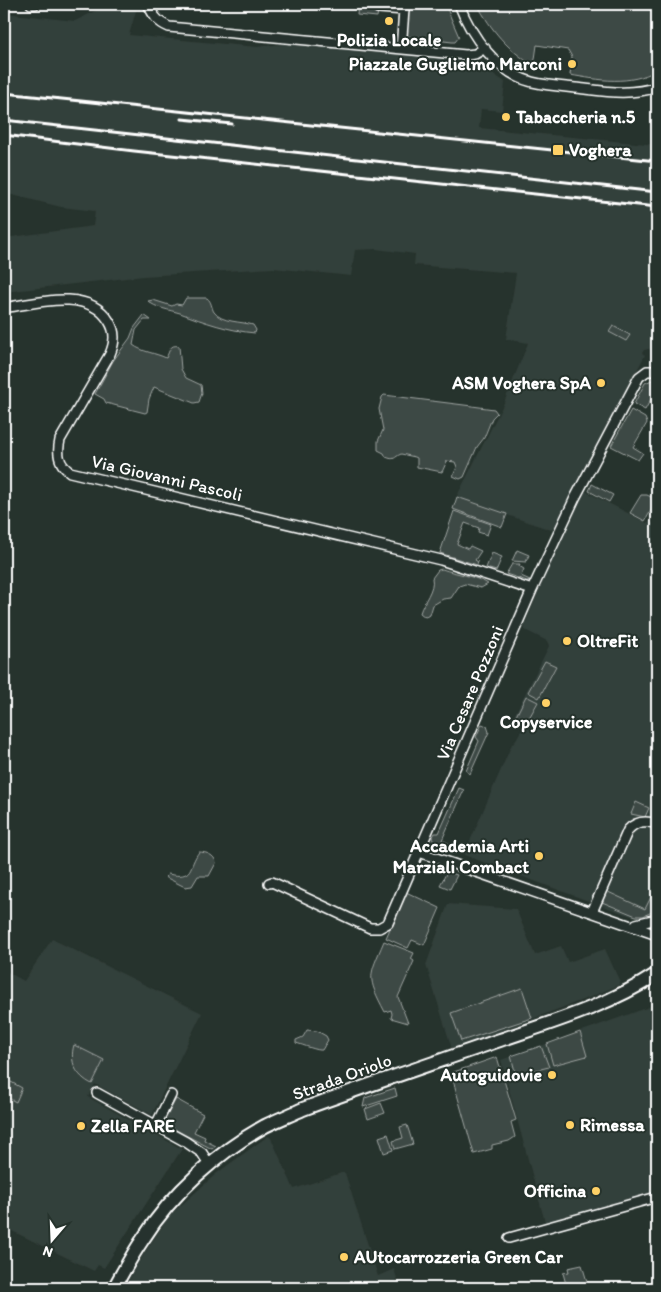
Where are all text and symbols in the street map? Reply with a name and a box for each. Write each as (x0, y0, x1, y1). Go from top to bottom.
marker: Polizia Locale (383, 15, 395, 27)
place label: Polizia Locale (337, 29, 442, 51)
place label: Piazzale Guglielmo Marconi (349, 53, 562, 75)
marker: Piazzale Guglielmo Marconi (566, 58, 578, 70)
place label: Tabaccheria n.5 (515, 106, 636, 128)
marker: Tabaccheria n.5 (500, 111, 512, 123)
place label: Voghera (569, 139, 632, 161)
marker: Voghera (551, 143, 565, 157)
place label: ASM Voghera SpA (451, 372, 591, 394)
marker: ASM Voghera SpA (595, 377, 607, 389)
street label: Via Giovanni Pascoli (89, 450, 245, 506)
street label: Via Cesare Pozzoni (432, 622, 508, 764)
place label: OltreFit (577, 630, 638, 652)
marker: OltreFit (561, 635, 573, 647)
marker: Copyservice (540, 697, 552, 709)
place label: Copyservice (500, 711, 593, 733)
place label: Accademia Arti Marziali Combact (393, 835, 529, 878)
marker: Accademia Arti Marziali Combact (533, 850, 545, 862)
street label: Strada Oriolo (289, 1049, 395, 1105)
place label: Autoguidovie (440, 1064, 542, 1086)
marker: Autoguidovie (546, 1069, 558, 1081)
place label: Rimessa (580, 1114, 645, 1136)
place label: Zella FARE (91, 1115, 175, 1137)
marker: Rimessa (564, 1119, 576, 1131)
marker: Zella FARE (75, 1120, 87, 1132)
place label: Officina (524, 1180, 586, 1202)
marker: Officina (590, 1185, 602, 1197)
north arrow (28, 1214, 78, 1264)
text: N (41, 1242, 55, 1261)
place label: AUtocarrozzeria Green Car (353, 1246, 564, 1268)
marker: AUtocarrozzeria Green Car (338, 1251, 350, 1263)

